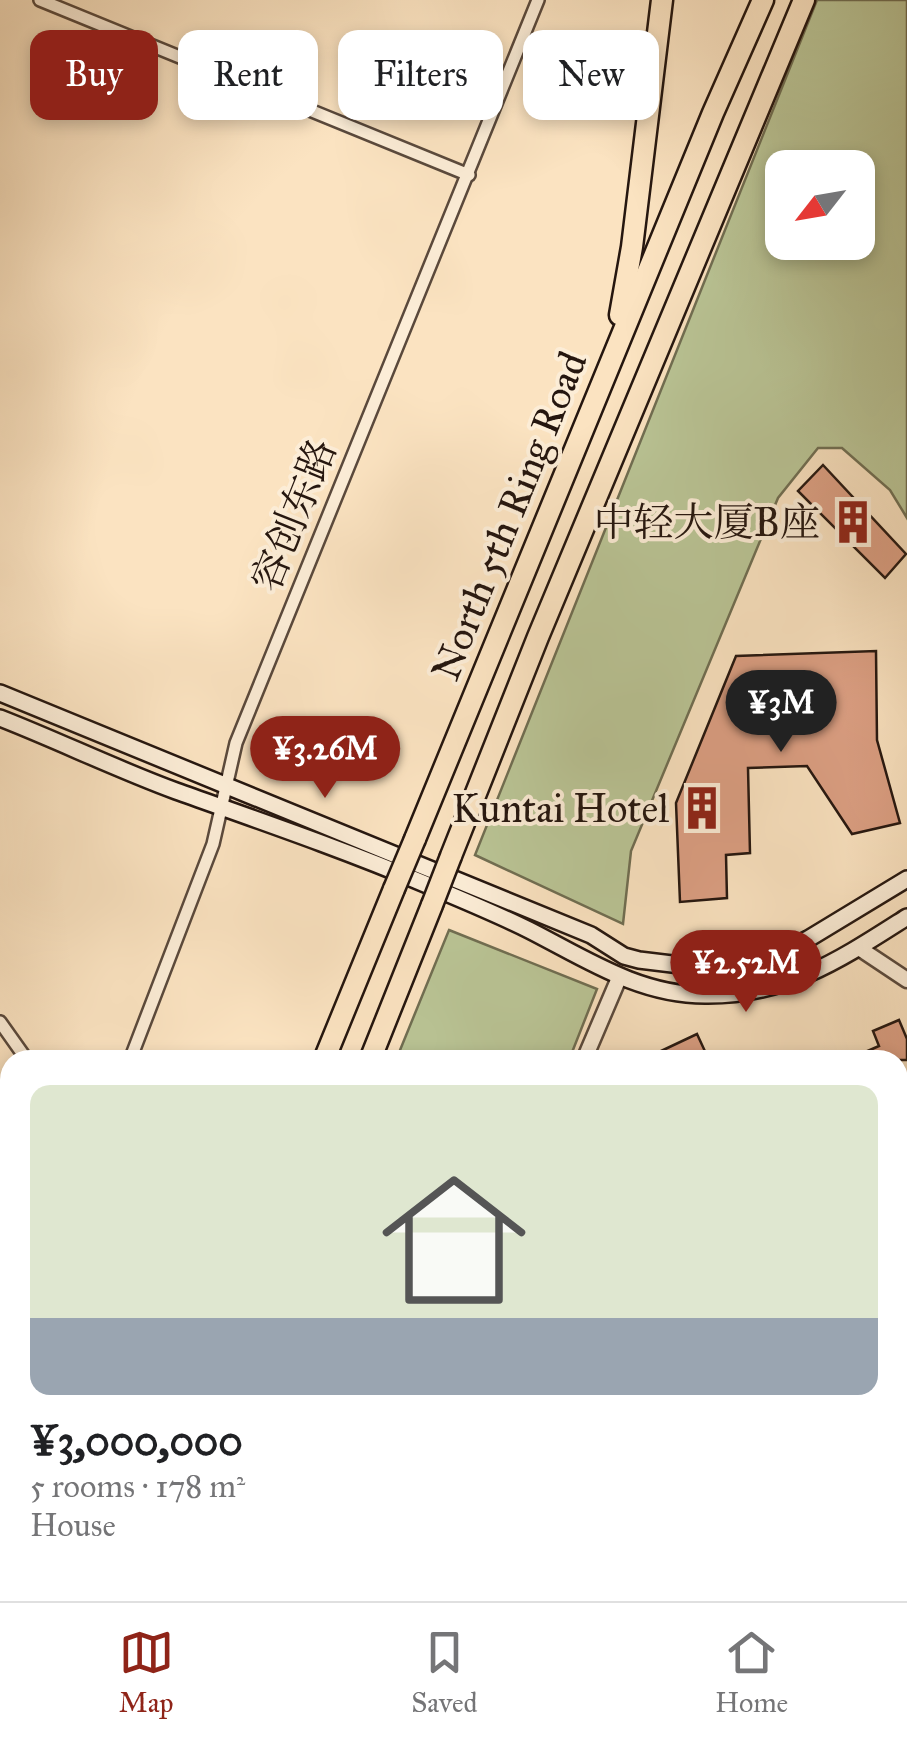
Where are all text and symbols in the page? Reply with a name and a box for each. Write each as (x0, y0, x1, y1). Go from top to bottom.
chip: Buy (30, 30, 158, 120)
chip: Rent (178, 30, 318, 120)
chip: Filters (338, 30, 503, 120)
chip: New (523, 30, 659, 120)
north arrow (765, 150, 875, 260)
map controls (765, 150, 875, 260)
street label: North 5th Ring Road (421, 344, 597, 688)
street label: 容创东路 (241, 432, 347, 598)
place label: 中轻大厦B座 (594, 498, 820, 547)
building icon: 中轻大厦B座 (829, 498, 877, 546)
pin: ¥3M (733, 670, 829, 755)
text: ¥3M (748, 683, 814, 722)
pin: ¥3.26M (244, 716, 406, 801)
text: ¥3.26M (272, 729, 378, 768)
place label: Kuntai Hotel (452, 784, 669, 833)
building icon: Kuntai Hotel (678, 784, 726, 832)
pin: ¥2.52M (665, 930, 827, 1015)
text: ¥2.52M (692, 943, 800, 982)
icon: home (364, 1150, 544, 1330)
text: ¥3,000,000 (30, 1415, 243, 1467)
text: 5 rooms · 178 m² (30, 1467, 245, 1506)
text: House (30, 1506, 116, 1545)
tab: Map (119, 1625, 174, 1720)
tab: Saved (411, 1625, 478, 1720)
tab: Home (715, 1625, 788, 1720)

